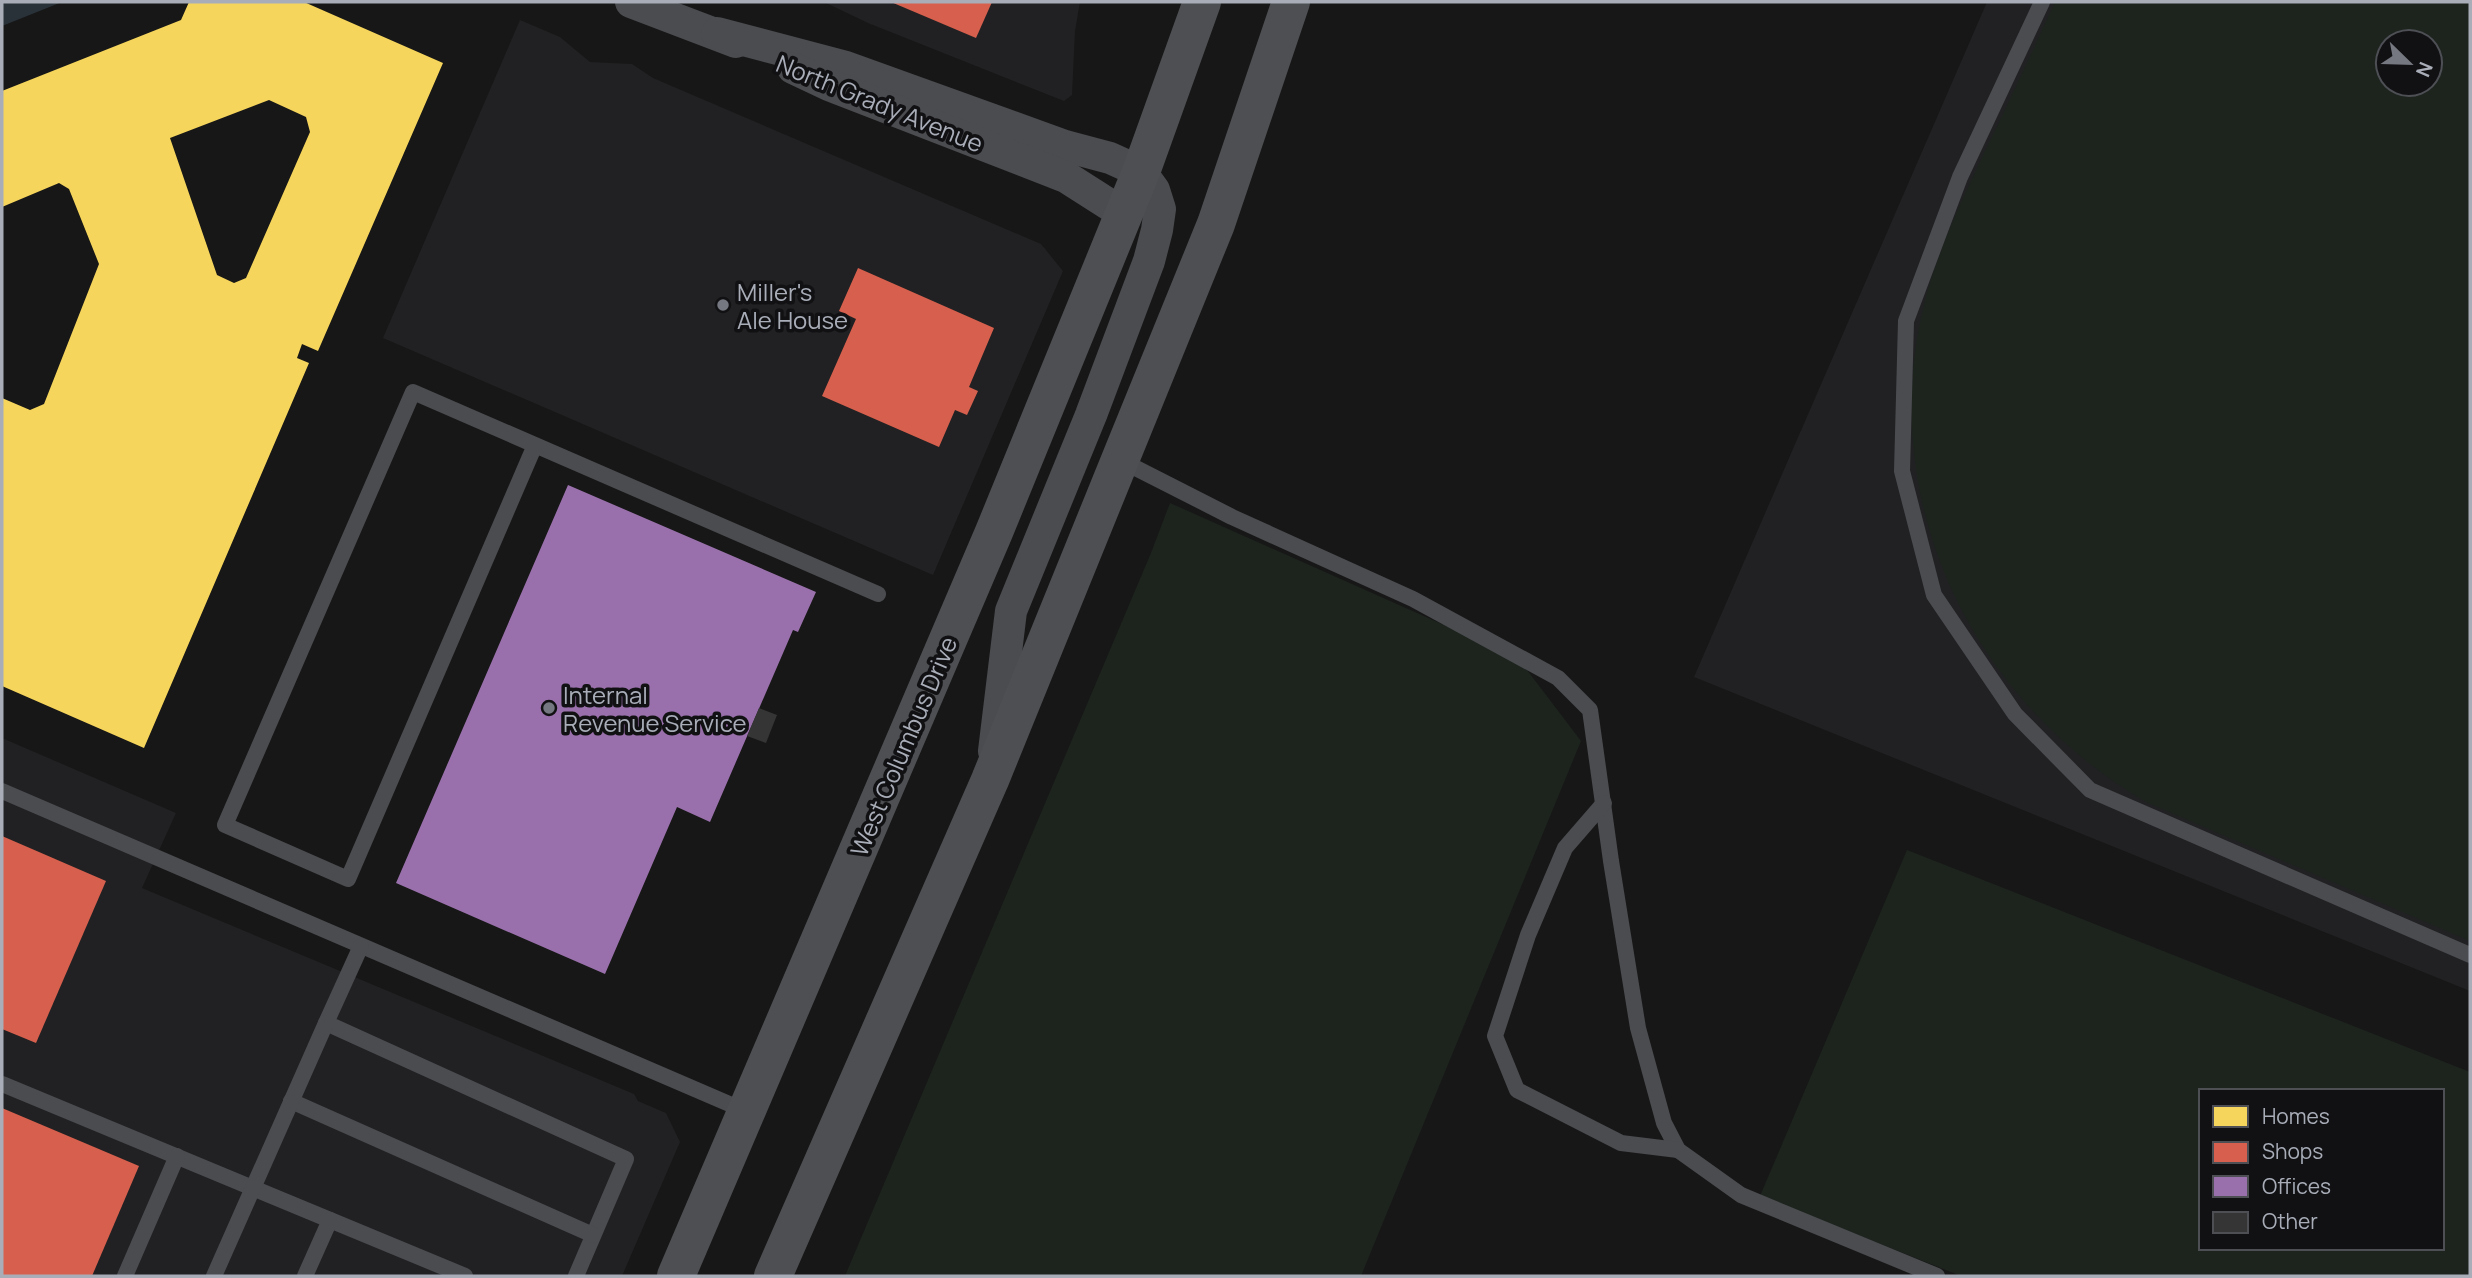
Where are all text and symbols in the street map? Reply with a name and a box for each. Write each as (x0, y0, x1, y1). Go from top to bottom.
north arrow (2374, 28, 2444, 98)
street label: North Grady Avenue (772, 46, 988, 160)
text: N (2410, 58, 2439, 81)
place label: Miller's Ale House (737, 275, 848, 336)
marker: Miller's Ale House (715, 297, 731, 313)
street label: West Columbus Drive (842, 631, 964, 861)
place label: Internal Revenue Service (563, 678, 747, 739)
marker: Internal Revenue Service (541, 700, 557, 716)
legend (2199, 1089, 2444, 1250)
text: Homes (2262, 1102, 2330, 1130)
text: Shops (2262, 1137, 2323, 1165)
text: Offices (2262, 1172, 2331, 1200)
text: Other (2262, 1207, 2318, 1235)

